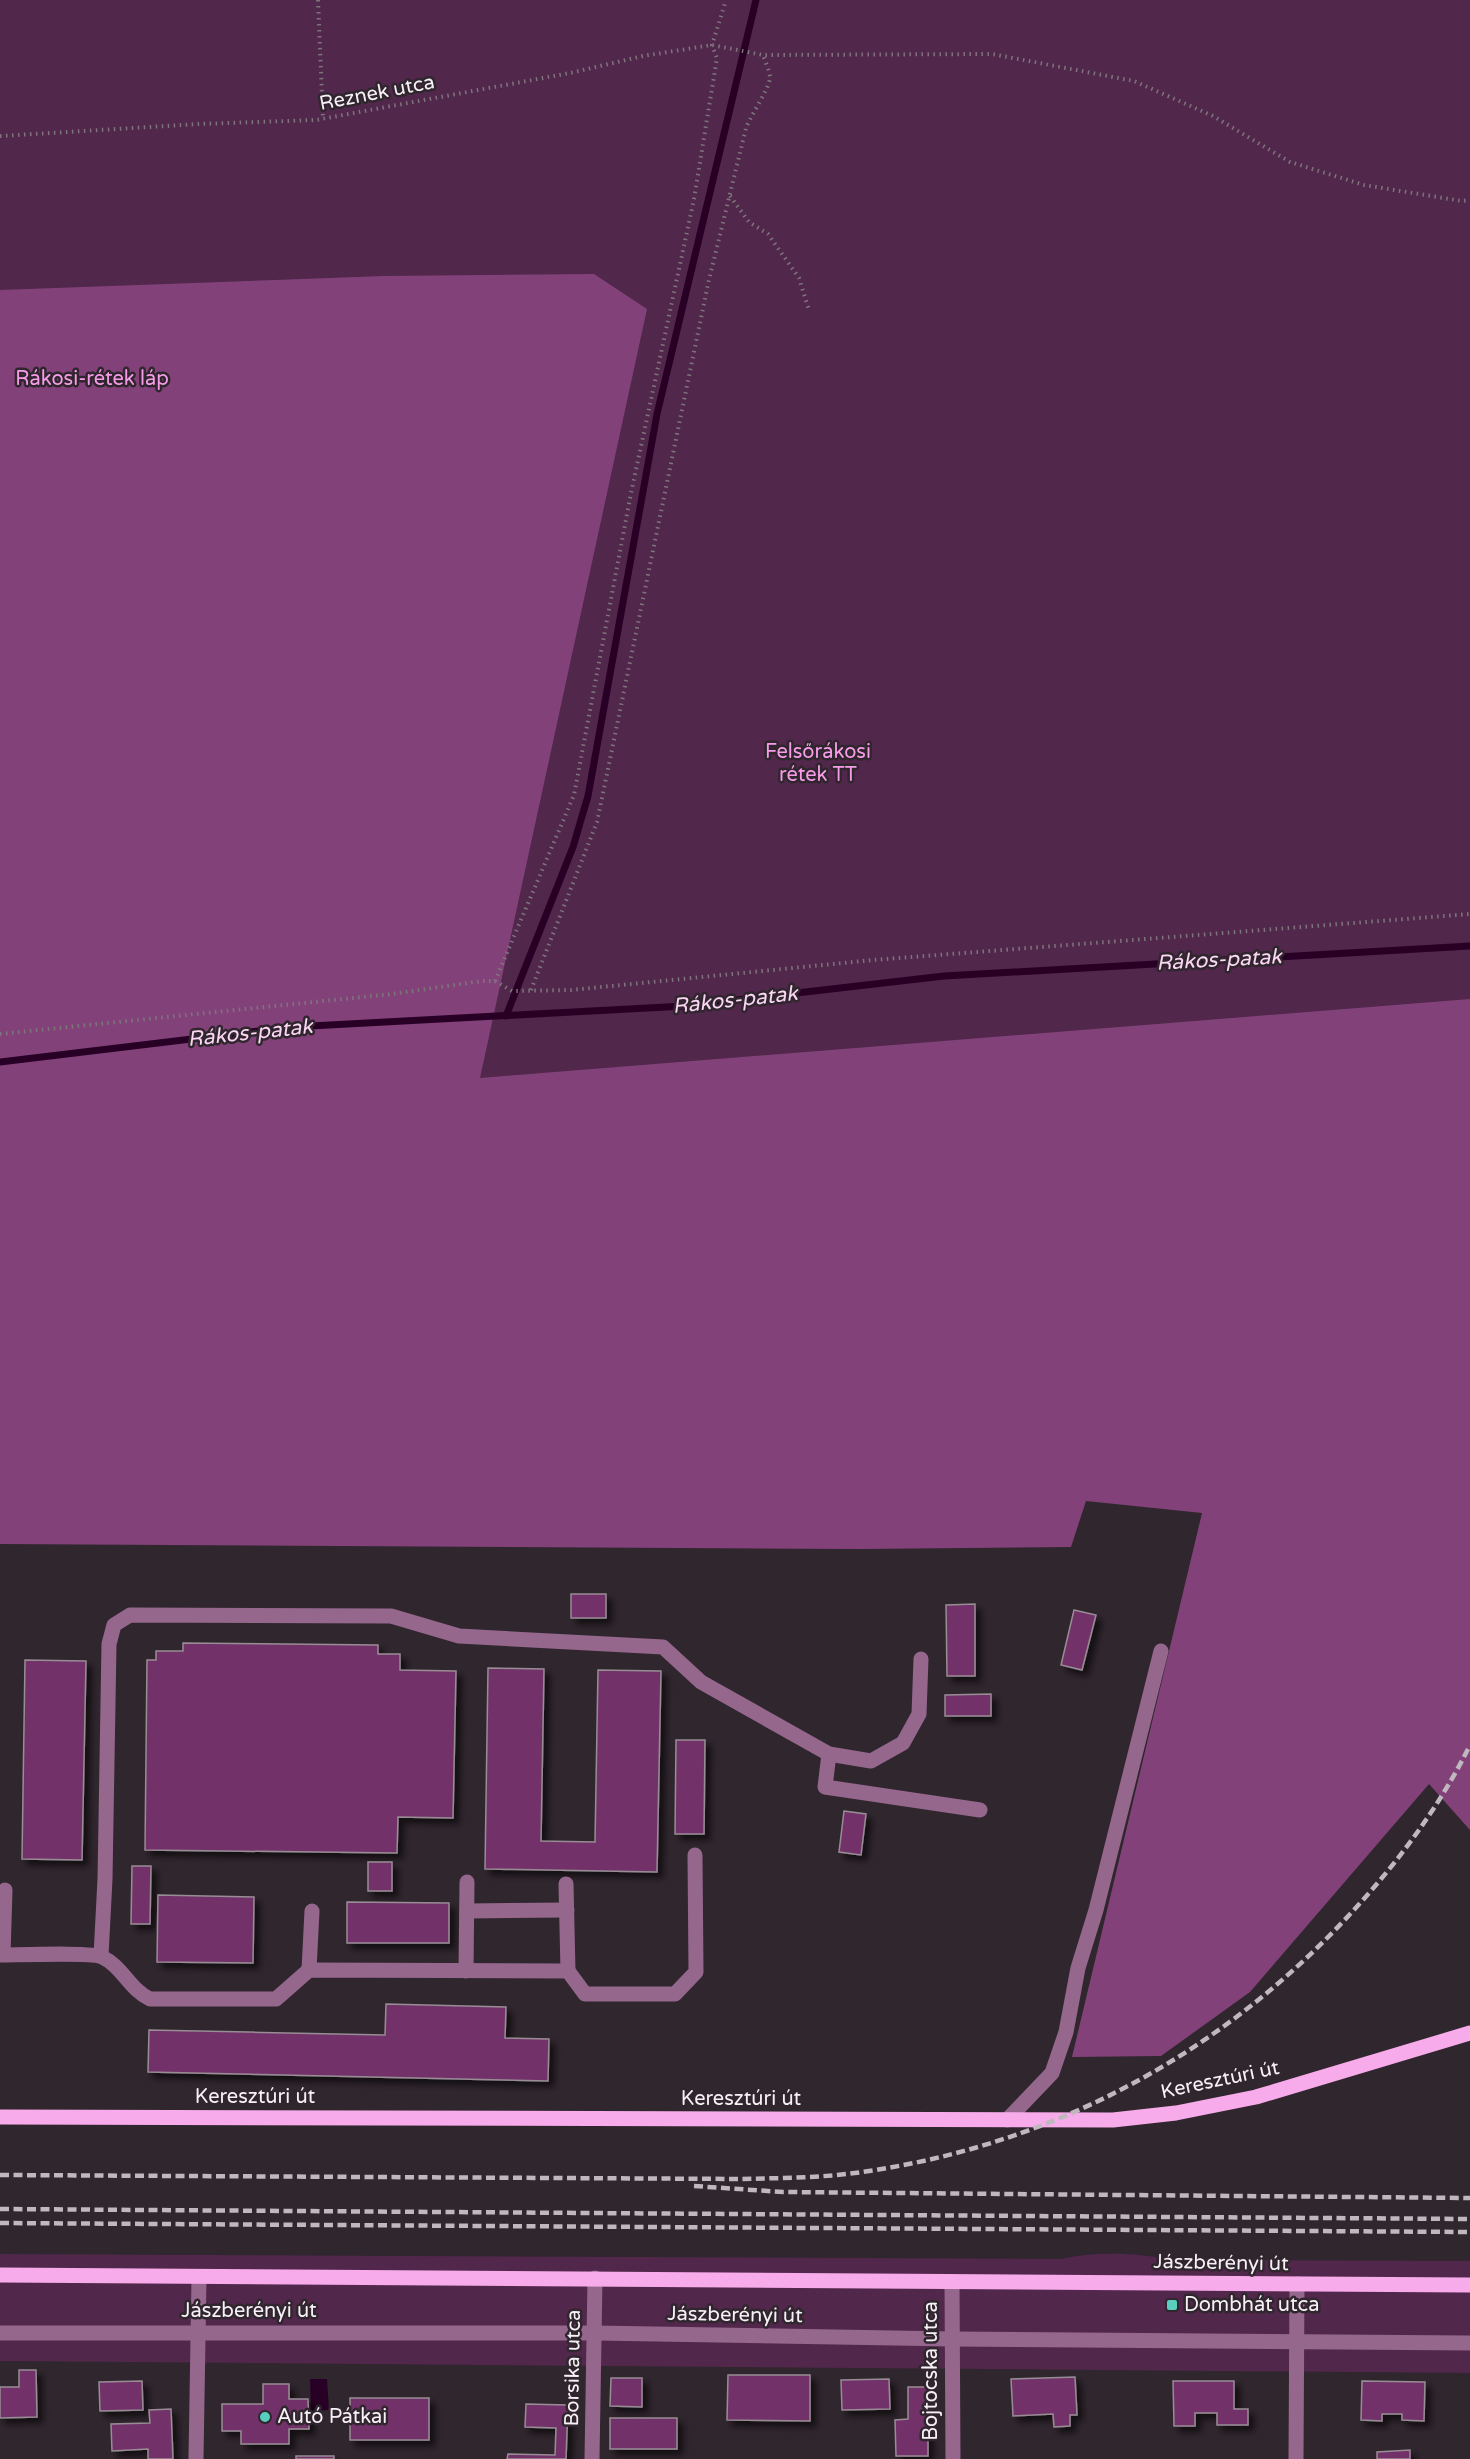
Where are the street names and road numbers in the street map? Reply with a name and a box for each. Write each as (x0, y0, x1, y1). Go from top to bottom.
street label: Reznek utca (317, 70, 437, 116)
street label: Keresztúri út (1159, 2056, 1282, 2104)
street label: Keresztúri út (195, 2085, 316, 2109)
street label: Keresztúri út (681, 2087, 802, 2111)
street label: Jászberényi út (1153, 2250, 1289, 2276)
street label: Jászberényi út (181, 2299, 317, 2323)
street label: Bojtocska utca (919, 2301, 943, 2441)
street label: Jászberényi út (667, 2302, 803, 2328)
street label: Borsika utca (560, 2309, 586, 2427)

